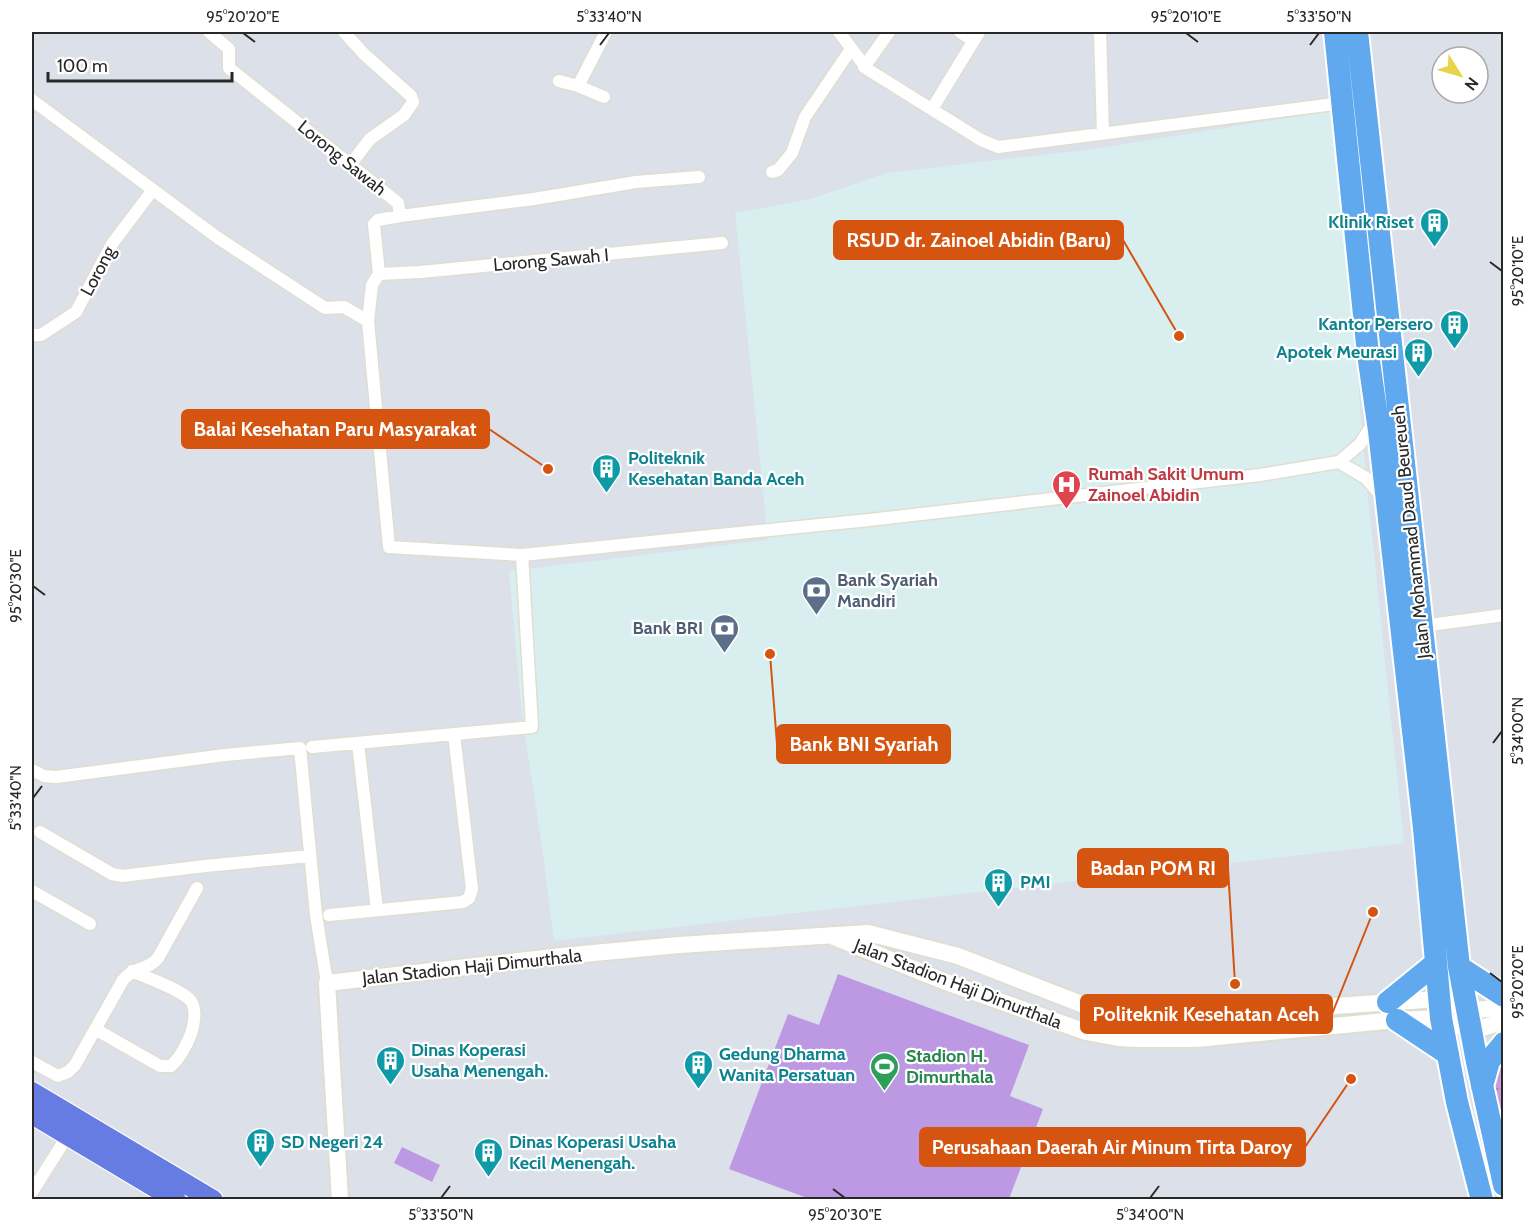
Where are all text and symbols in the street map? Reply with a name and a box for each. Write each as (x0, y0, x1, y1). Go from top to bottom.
text: 95°20'20"E (206, 8, 280, 26)
text: 5°33'40"N (576, 8, 642, 26)
text: 95°20'10"E (1151, 8, 1221, 26)
text: 5°33'50"N (1286, 8, 1352, 26)
scale bar (48, 45, 232, 83)
north arrow (1430, 45, 1490, 105)
text: 100 m (57, 55, 108, 77)
text: N (1461, 73, 1483, 94)
street label: Lorong Sawah (293, 116, 391, 200)
building icon: Klinik Riset (1419, 206, 1451, 248)
place label: Klinik Riset (1328, 211, 1414, 233)
callout: RSUD dr. Zainoel Abidin (Baru) (834, 221, 1123, 259)
text: RSUD dr. Zainoel Abidin (Baru) (847, 228, 1111, 252)
text: 95°20'10"E (1509, 236, 1527, 306)
street label: Lorong (76, 241, 121, 300)
street label: Lorong Sawah I (492, 244, 610, 276)
building icon: Kantor Persero (1438, 308, 1470, 350)
place label: Kantor Persero (1318, 313, 1433, 335)
building icon: Apotek Meurasi (1402, 336, 1434, 378)
place label: Apotek Meurasi (1276, 341, 1397, 363)
street label: Jalan Mohammad Daud Beureueh (1387, 404, 1435, 661)
callout: Balai Kesehatan Paru Masyarakat (182, 410, 489, 448)
text: Balai Kesehatan Paru Masyarakat (193, 417, 477, 441)
place label: Politeknik Kesehatan Banda Aceh (628, 447, 805, 490)
building icon: Politeknik Kesehatan Banda Aceh (591, 452, 623, 494)
place label: Rumah Sakit Umum Zainoel Abidin (1088, 463, 1244, 506)
hospital icon: Rumah Sakit Umum Zainoel Abidin (1051, 468, 1083, 510)
text: 95°20'30"E (7, 549, 25, 623)
place label: Bank Syariah Mandiri (837, 569, 938, 612)
bank icon: Bank Syariah Mandiri (800, 574, 832, 616)
bank icon: Bank BRI (708, 612, 740, 654)
place label: Bank BRI (632, 617, 703, 639)
text: 5°34'00"N (1509, 697, 1527, 765)
callout: Bank BNI Syariah (777, 725, 950, 763)
text: Bank BNI Syariah (790, 732, 938, 756)
text: 5°33'40"N (7, 765, 25, 831)
callout: Badan POM RI (1078, 849, 1228, 887)
text: Badan POM RI (1090, 856, 1216, 880)
building icon: PMI (983, 866, 1015, 908)
place label: PMI (1020, 871, 1051, 893)
street label: Jalan Stadion Haji Dimurthala (850, 934, 1065, 1034)
street label: Jalan Stadion Haji Dimurthala (360, 944, 583, 990)
text: 95°20'20"E (1509, 945, 1527, 1019)
callout: Politeknik Kesehatan Aceh (1081, 995, 1332, 1033)
text: Politeknik Kesehatan Aceh (1093, 1002, 1319, 1026)
place label: Dinas Koperasi Usaha Menengah. (411, 1039, 548, 1082)
place label: Gedung Dharma Wanita Persatuan (719, 1043, 855, 1086)
building icon: Dinas Koperasi Usaha Menengah. (374, 1044, 406, 1086)
place label: Stadion H. Dimurthala (906, 1045, 993, 1088)
building icon: Gedung Dharma Wanita Persatuan (682, 1048, 714, 1090)
sports icon: Stadion H. Dimurthala (869, 1050, 901, 1092)
building icon: SD Negeri 24 (244, 1126, 276, 1168)
callout: Perusahaan Daerah Air Minum Tirta Daroy (920, 1128, 1305, 1166)
place label: SD Negeri 24 (281, 1131, 383, 1153)
place label: Dinas Koperasi Usaha Kecil Menengah. (509, 1131, 676, 1174)
text: Perusahaan Daerah Air Minum Tirta Daroy (932, 1135, 1293, 1159)
building icon: Dinas Koperasi Usaha Kecil Menengah. (472, 1136, 504, 1178)
text: 5°33'50"N (408, 1206, 474, 1224)
text: 95°20'30"E (808, 1206, 882, 1224)
text: 5°34'00"N (1116, 1206, 1184, 1224)

